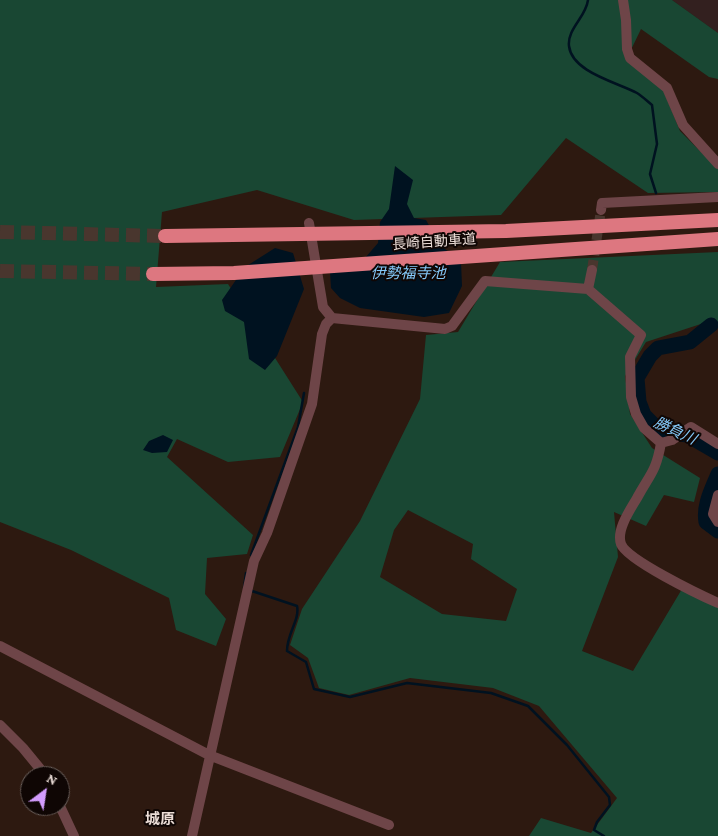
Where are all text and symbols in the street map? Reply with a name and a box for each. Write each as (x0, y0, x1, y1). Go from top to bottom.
street label: 長崎自動車道 (392, 231, 476, 253)
water label: 伊勢福寺池 (371, 264, 445, 282)
water label: 勝負川 (651, 413, 699, 449)
north arrow (20, 766, 70, 816)
text: N (44, 770, 60, 788)
district label: 城原 (145, 810, 175, 828)

